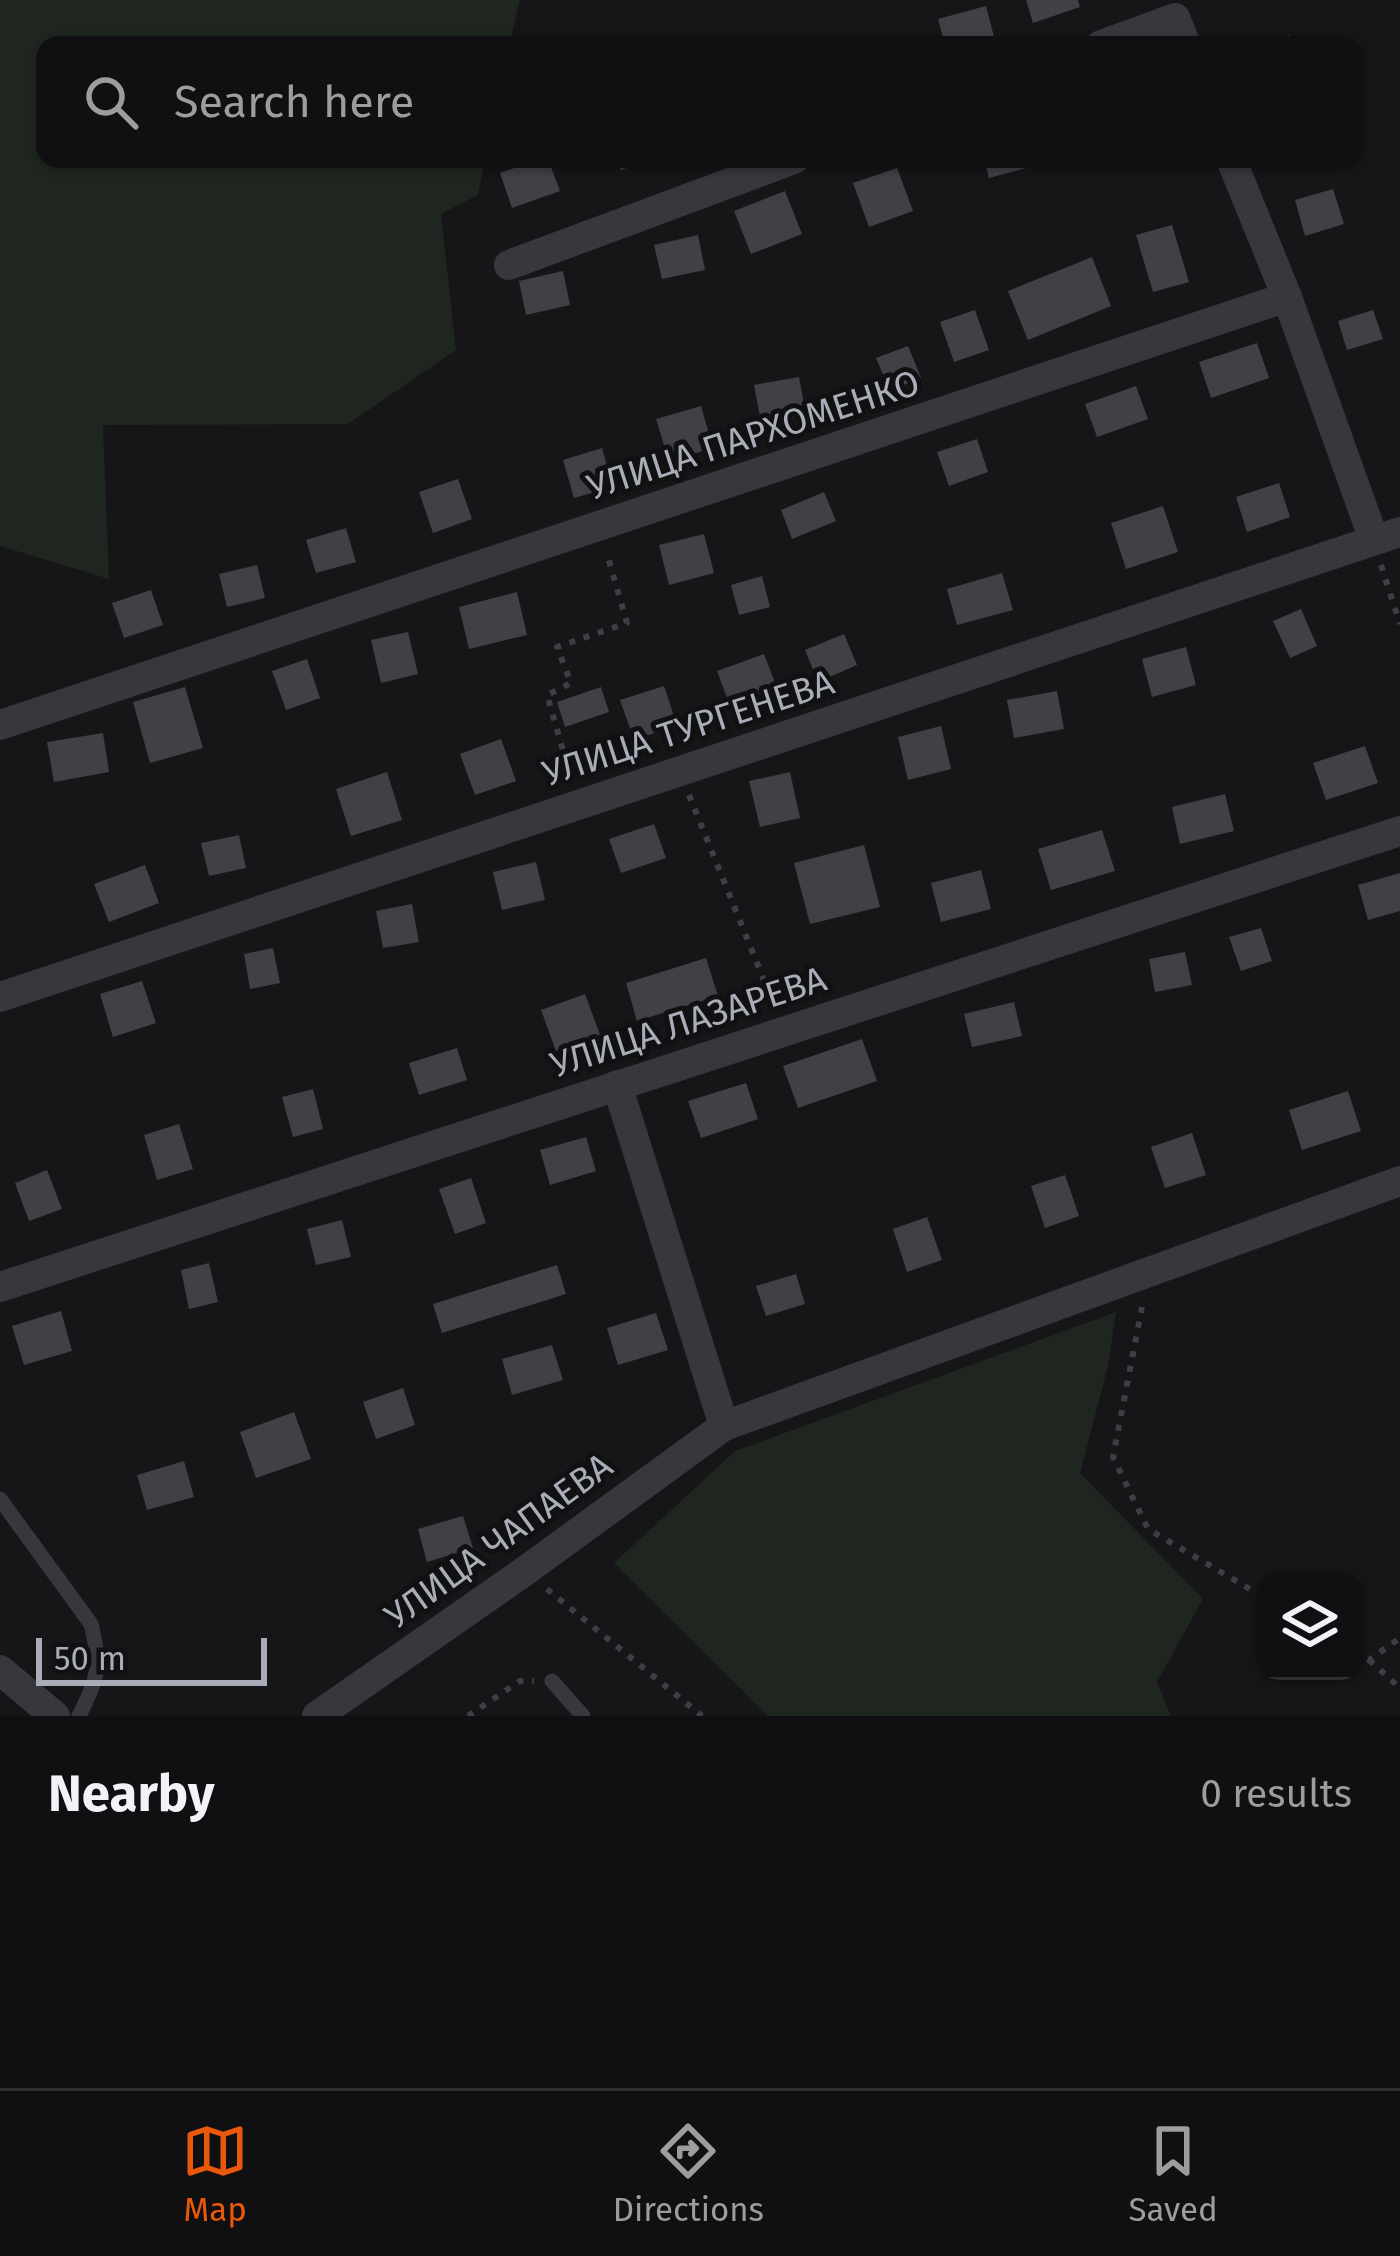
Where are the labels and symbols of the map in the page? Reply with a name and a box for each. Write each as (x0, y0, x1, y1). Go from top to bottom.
street label: УЛИЦА ПАРХОМЕНКО (582, 360, 925, 509)
street label: УЛИЦА ТУРГЕНЕВА (537, 660, 840, 796)
street label: УЛИЦА ЛАЗАРЕВА (545, 957, 832, 1087)
street label: УЛИЦА ЧАПАЕВА (376, 1443, 621, 1638)
scale bar (36, 1632, 267, 1685)

